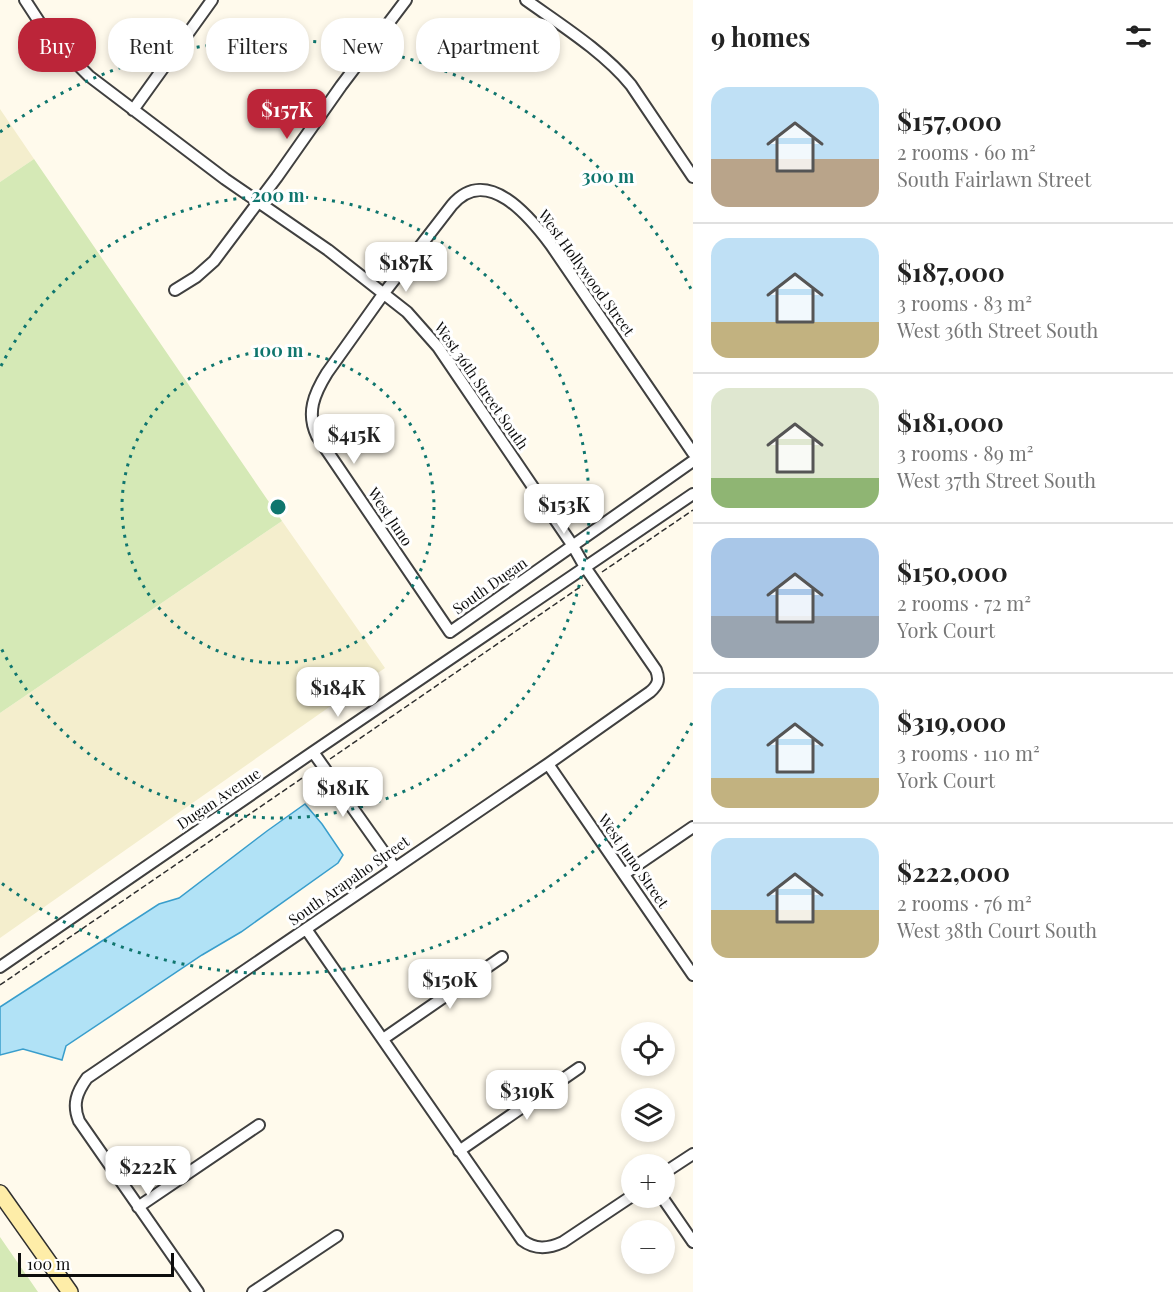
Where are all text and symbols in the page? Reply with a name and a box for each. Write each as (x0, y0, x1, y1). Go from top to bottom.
chip: Buy (18, 18, 96, 72)
chip: Rent (108, 18, 194, 72)
chip: Filters (206, 18, 309, 72)
chip: New (321, 18, 404, 72)
chip: Apartment (416, 18, 560, 72)
text: 9 homes (711, 19, 810, 54)
icon: filters (1122, 20, 1155, 53)
pin: $157K (245, 89, 329, 140)
text: $157K (261, 95, 313, 122)
text: $157,000 (897, 103, 1002, 138)
icon: home (759, 111, 831, 183)
text: 2 rooms · 60 m² (897, 138, 1036, 165)
text: 300 m (582, 164, 635, 188)
text: South Fairlawn Street (897, 165, 1091, 192)
text: 200 m (251, 183, 305, 207)
street label: West Hollywood Street (534, 204, 640, 340)
pin: $187K (364, 242, 448, 293)
text: $187K (379, 248, 433, 275)
text: $187,000 (897, 254, 1005, 289)
icon: home (759, 262, 831, 334)
text: 3 rooms · 83 m² (897, 289, 1032, 316)
text: West 36th Street South (897, 316, 1098, 343)
street label: West 36th Street South (430, 317, 533, 453)
text: 100 m (253, 338, 304, 362)
text: $181,000 (897, 404, 1004, 439)
icon: home (759, 412, 831, 484)
pin: $415K (312, 414, 396, 465)
text: $415K (328, 420, 380, 447)
text: 3 rooms · 89 m² (897, 439, 1033, 466)
text: West 37th Street South (897, 466, 1096, 493)
street label: West Juno (363, 483, 418, 549)
pin: $153K (522, 484, 606, 535)
text: $153K (538, 490, 590, 517)
centre of rings (268, 497, 288, 517)
street label: South Dugan (448, 552, 531, 618)
text: $150,000 (897, 554, 1008, 589)
icon: home (759, 562, 831, 634)
text: 2 rooms · 72 m² (897, 589, 1031, 616)
text: York Court (897, 616, 995, 643)
pin: $184K (296, 667, 380, 718)
text: $184K (310, 673, 366, 700)
text: $319,000 (897, 704, 1006, 739)
icon: home (759, 712, 831, 784)
text: 3 rooms · 110 m² (897, 739, 1040, 766)
street label: Dugan Avenue (173, 763, 264, 833)
text: York Court (897, 766, 995, 793)
pin: $181K (301, 767, 385, 818)
text: $181K (317, 773, 369, 800)
street label: West Juno Street (593, 809, 674, 912)
street label: South Arapaho Street (284, 831, 413, 929)
text: $222,000 (897, 854, 1010, 889)
icon: home (759, 862, 831, 934)
text: 2 rooms · 76 m² (897, 889, 1032, 916)
text: West 38th Court South (897, 916, 1097, 943)
pin: $150K (408, 959, 492, 1010)
text: $150K (422, 965, 478, 992)
map controls (621, 1022, 675, 1274)
button: locate (621, 1022, 675, 1076)
pin: $319K (485, 1070, 569, 1121)
text: $319K (500, 1076, 554, 1103)
button: layers (621, 1088, 675, 1142)
pin: $222K (106, 1146, 190, 1197)
text: $222K (119, 1152, 177, 1179)
button: + (621, 1154, 675, 1208)
button: − (621, 1220, 675, 1274)
scale bar (18, 1250, 174, 1278)
text: 100 m (27, 1253, 70, 1274)

